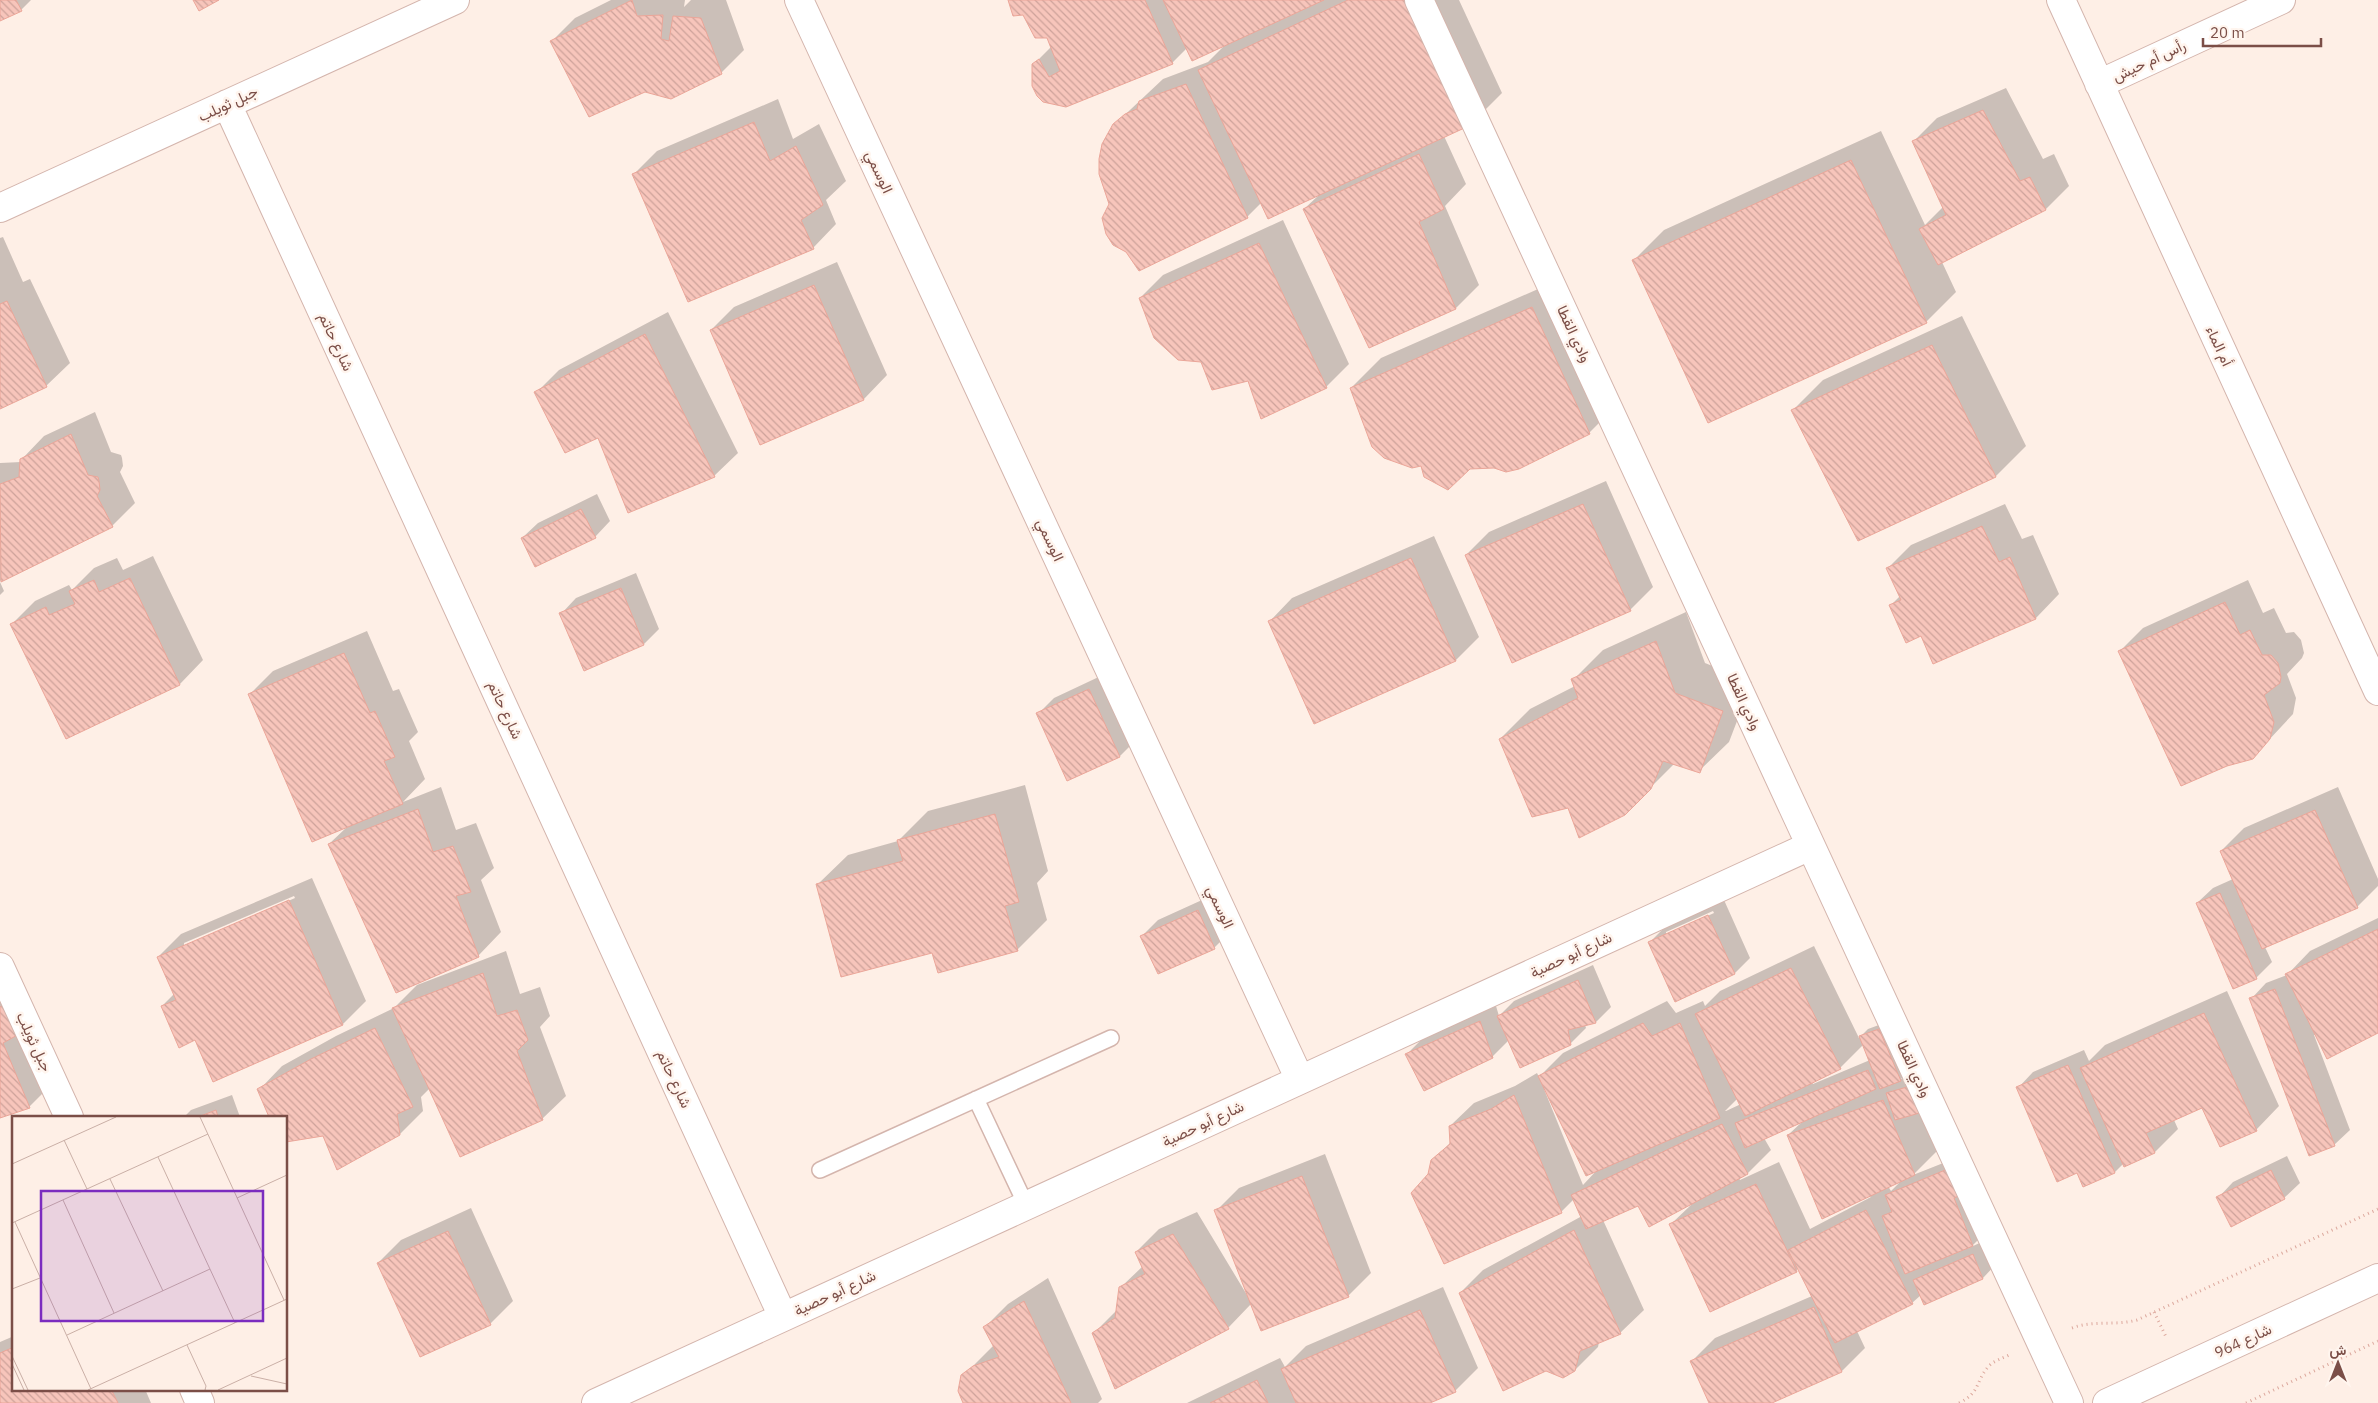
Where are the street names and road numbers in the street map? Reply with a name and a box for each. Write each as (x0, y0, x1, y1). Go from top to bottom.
street label: رأس أم حيش (2109, 35, 2189, 87)
street label: جبل ثويلب (195, 82, 261, 126)
street label: الوسمي (858, 147, 898, 198)
street label: وادي القطا (1549, 302, 1596, 367)
street label: شارع حاتم (313, 310, 358, 375)
street label: أم الماء (2201, 323, 2237, 370)
street label: الوسمي (1029, 515, 1069, 566)
street label: وادي القطا (1719, 670, 1766, 735)
street label: شارع حاتم (482, 678, 527, 743)
street label: الوسمي (1199, 882, 1239, 933)
street label: شارع أبو حصية (1527, 927, 1616, 984)
street label: جبل ثويلب (12, 1009, 56, 1075)
street label: وادي القطا (1889, 1037, 1936, 1102)
street label: شارع حاتم (651, 1047, 696, 1112)
street label: شارع أبو حصية (1159, 1096, 1248, 1153)
street label: شارع أبو حصية (791, 1265, 880, 1322)
street label: شارع 964 (2211, 1319, 2275, 1364)

